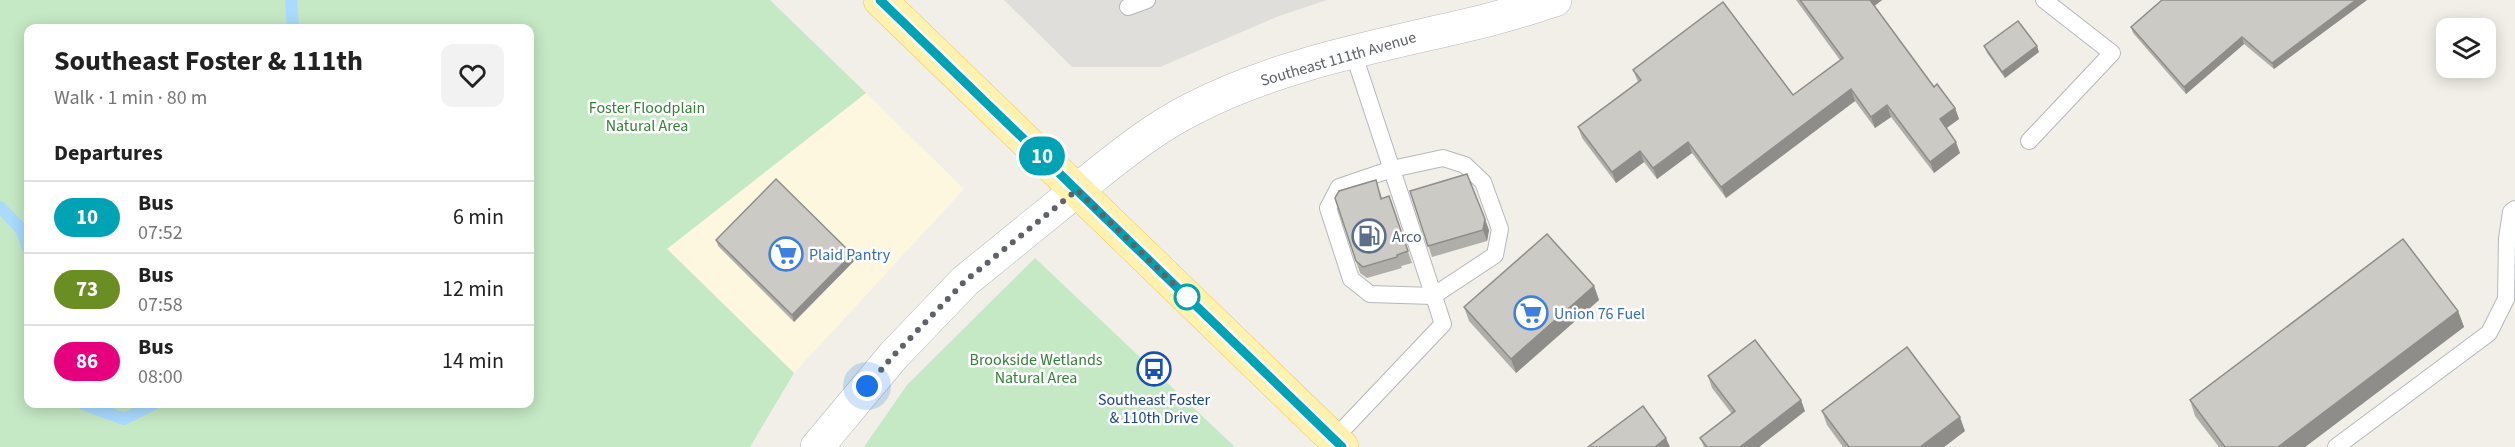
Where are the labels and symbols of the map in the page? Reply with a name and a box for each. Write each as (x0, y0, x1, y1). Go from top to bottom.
street label: Southeast 111th Avenue (1258, 26, 1419, 92)
park label: Foster Floodplain Natural Area (589, 97, 705, 137)
line badge: 10 (1015, 136, 1069, 176)
fuel station icon: Arco (1351, 218, 1387, 254)
place label: Arco (1392, 226, 1422, 248)
supermarket icon: Plaid Pantry (768, 236, 804, 272)
place label: Plaid Pantry (809, 244, 891, 266)
unlabelled marker (1174, 284, 1200, 310)
supermarket icon: Union 76 Fuel (1513, 295, 1549, 331)
place label: Union 76 Fuel (1554, 303, 1645, 325)
park label: Brookside Wetlands Natural Area (970, 349, 1103, 389)
bus stop icon: Southeast Foster & 110th Drive (1136, 351, 1172, 387)
your location (852, 371, 882, 401)
place label: Southeast Foster & 110th Drive (1098, 389, 1211, 429)

